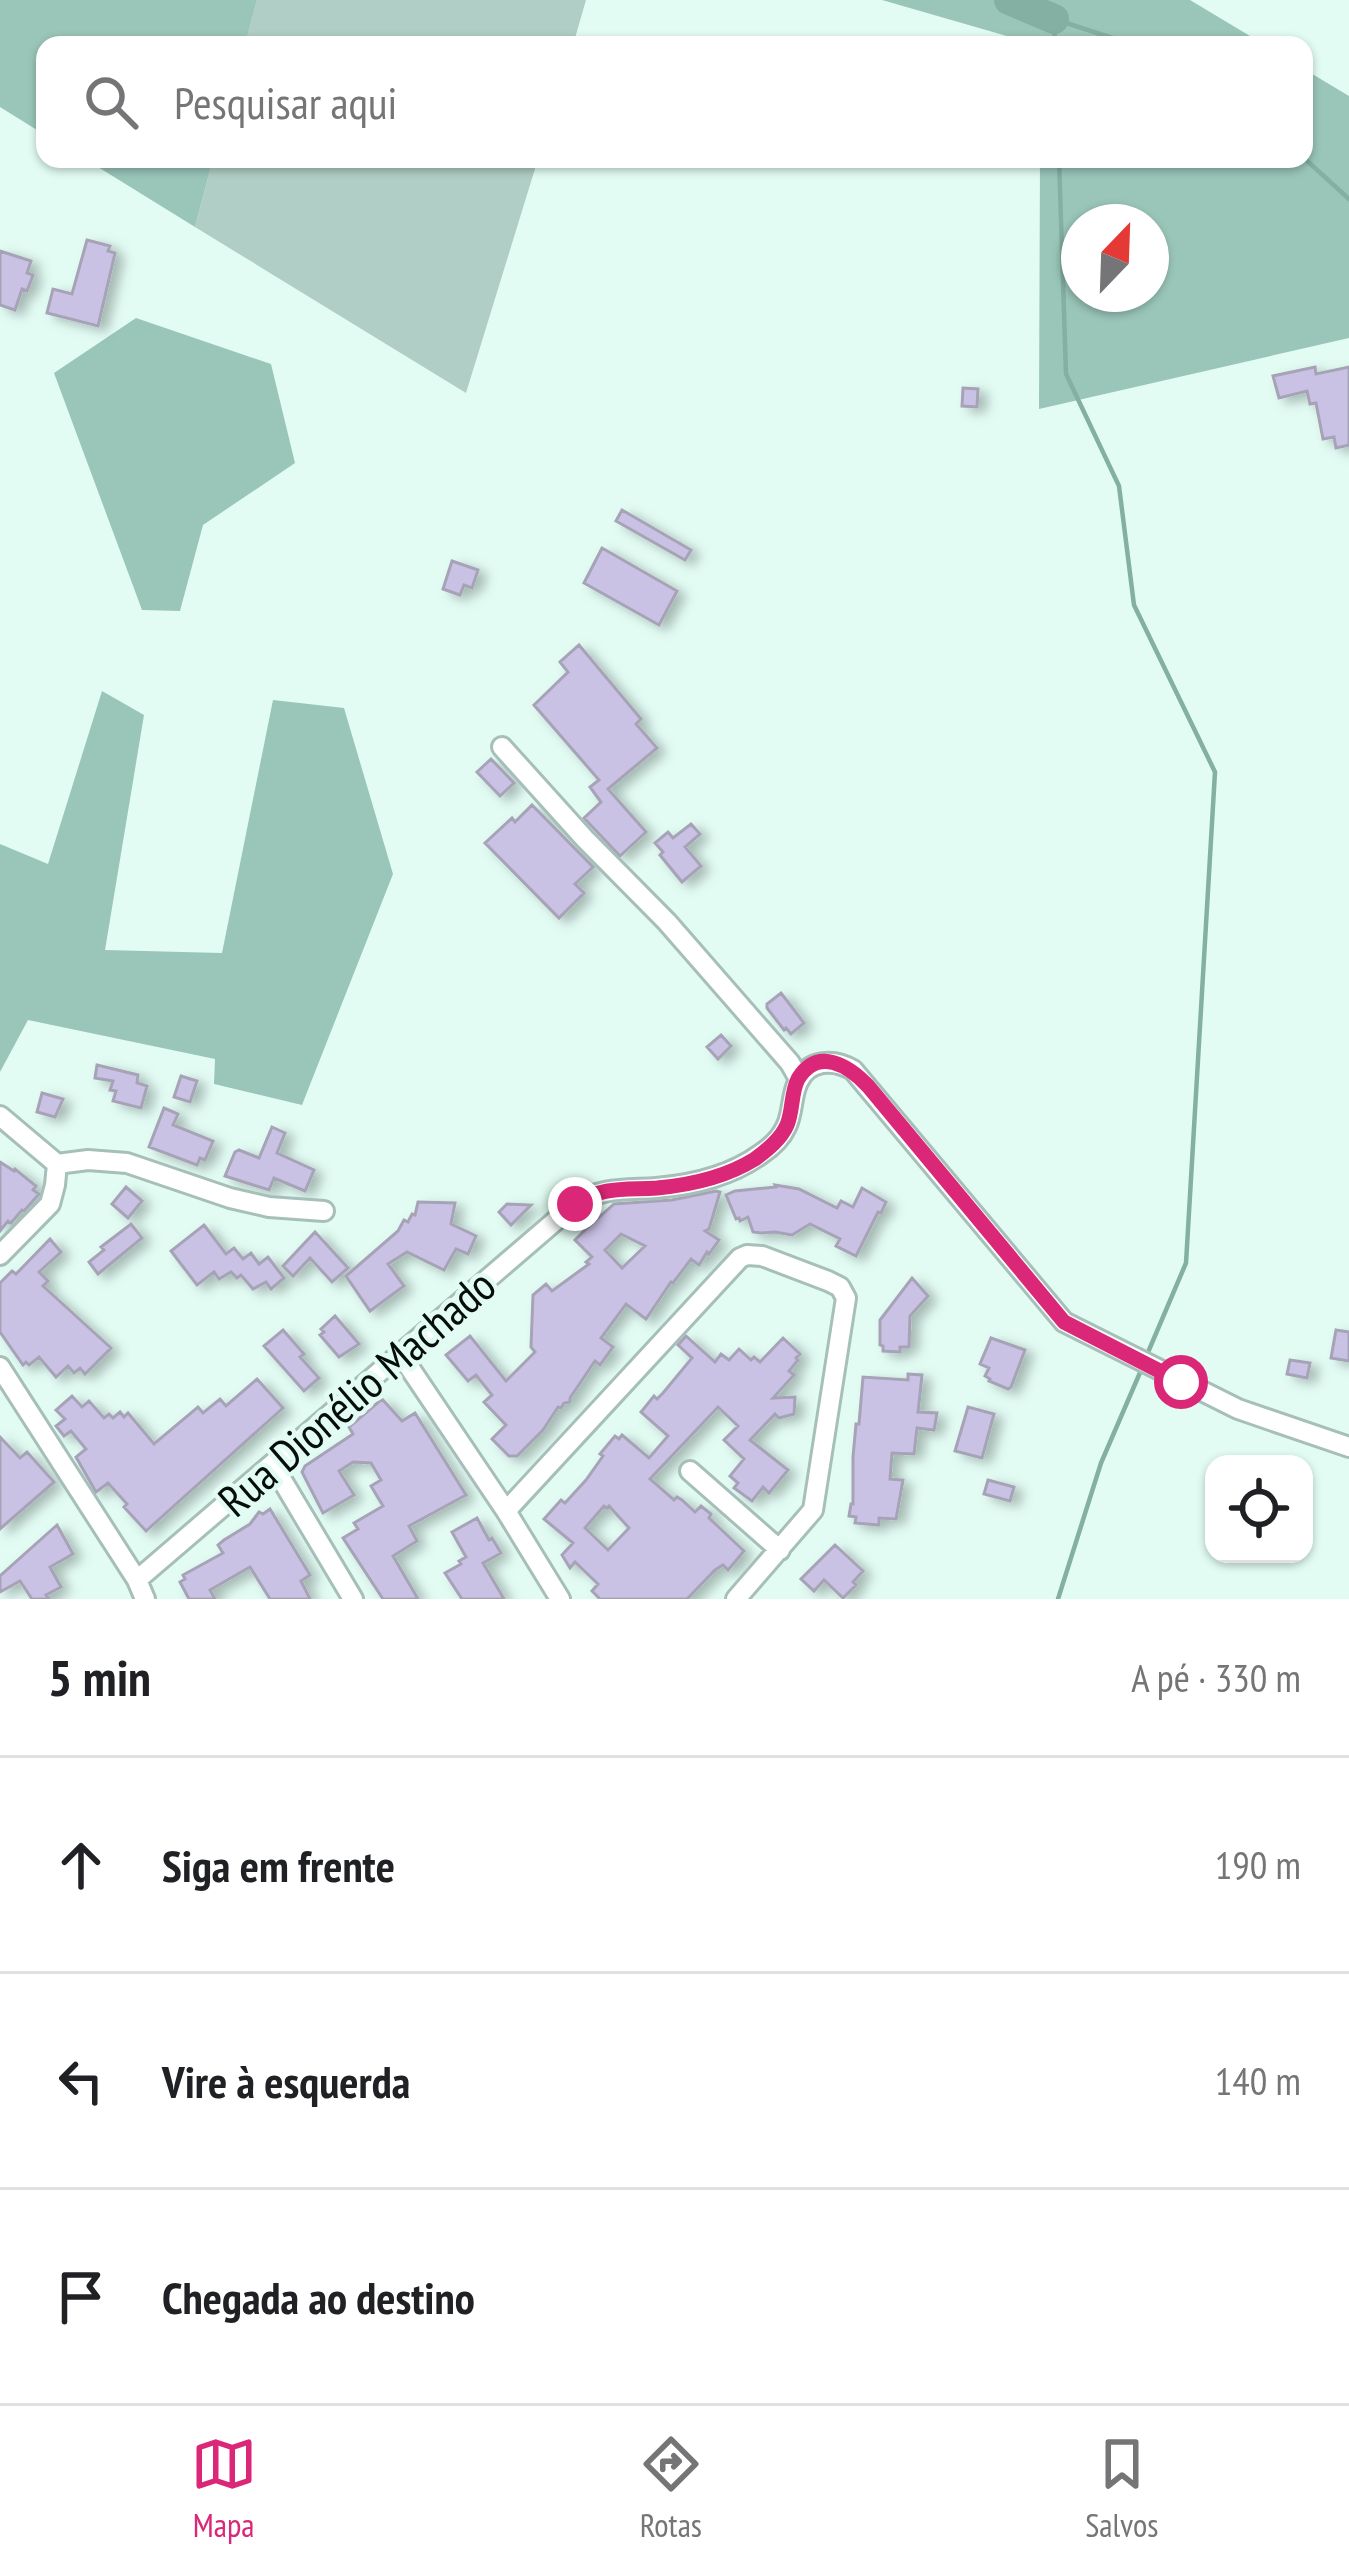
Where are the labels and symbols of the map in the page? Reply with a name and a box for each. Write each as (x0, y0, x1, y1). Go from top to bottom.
north arrow (1061, 204, 1169, 312)
route end (548, 1177, 602, 1231)
street label: Rua Dionélio Machado (205, 1256, 507, 1528)
route start (1154, 1355, 1208, 1409)

